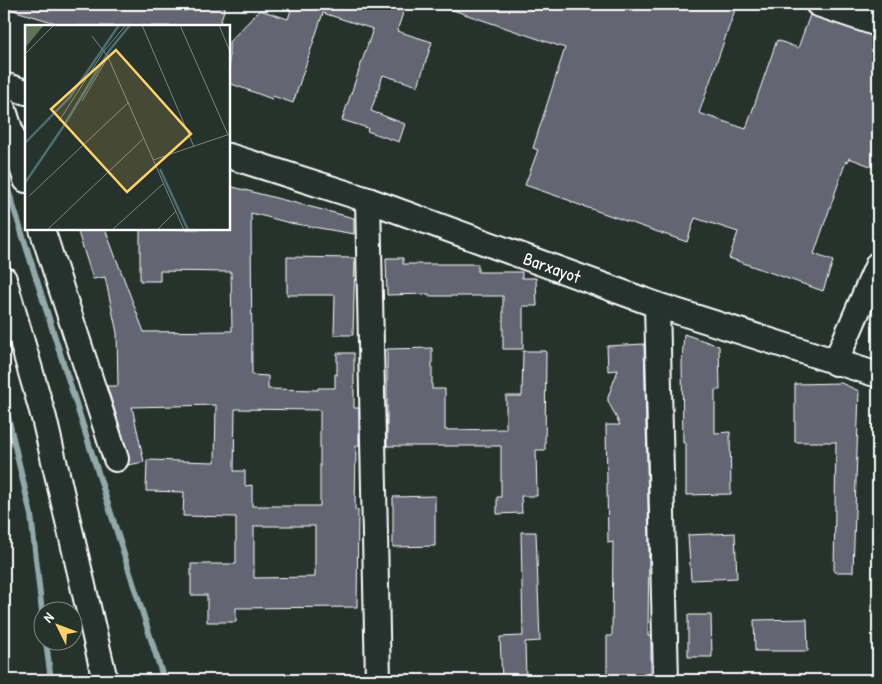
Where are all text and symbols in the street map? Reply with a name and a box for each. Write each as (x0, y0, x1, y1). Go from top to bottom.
inset map (25, 25, 230, 230)
street label: Barxayot (520, 245, 585, 289)
north arrow (32, 602, 82, 652)
text: N (38, 607, 58, 626)

